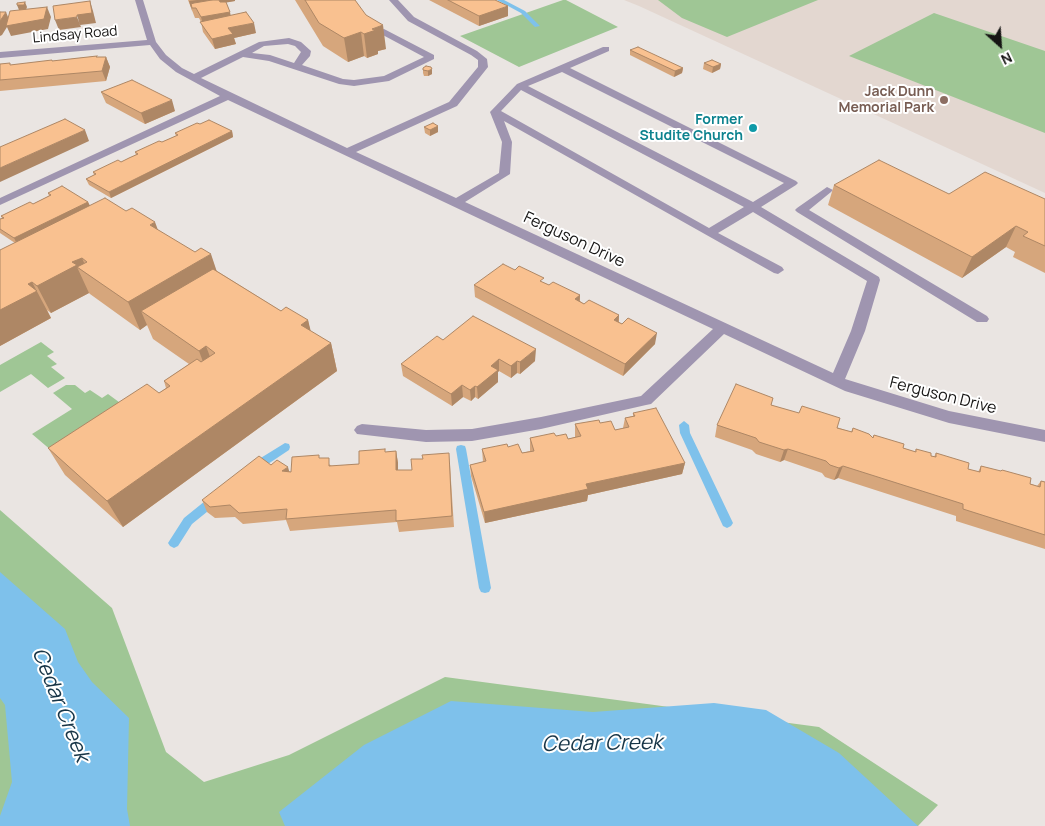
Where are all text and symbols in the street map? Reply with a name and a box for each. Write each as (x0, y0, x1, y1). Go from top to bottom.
north arrow (975, 20, 1025, 70)
street label: Lindsay Road (32, 23, 118, 47)
text: N (998, 48, 1015, 70)
place label: Jack Dunn Memorial Park (838, 84, 934, 116)
marker: Jack Dunn Memorial Park (938, 94, 950, 106)
place label: Former Studite Church (639, 112, 743, 144)
marker: Former Studite Church (747, 122, 759, 134)
street label: Ferguson Drive (520, 208, 628, 272)
street label: Ferguson Drive (888, 373, 998, 419)
water label: Cedar Creek (26, 644, 94, 766)
water label: Cedar Creek (542, 730, 662, 758)

